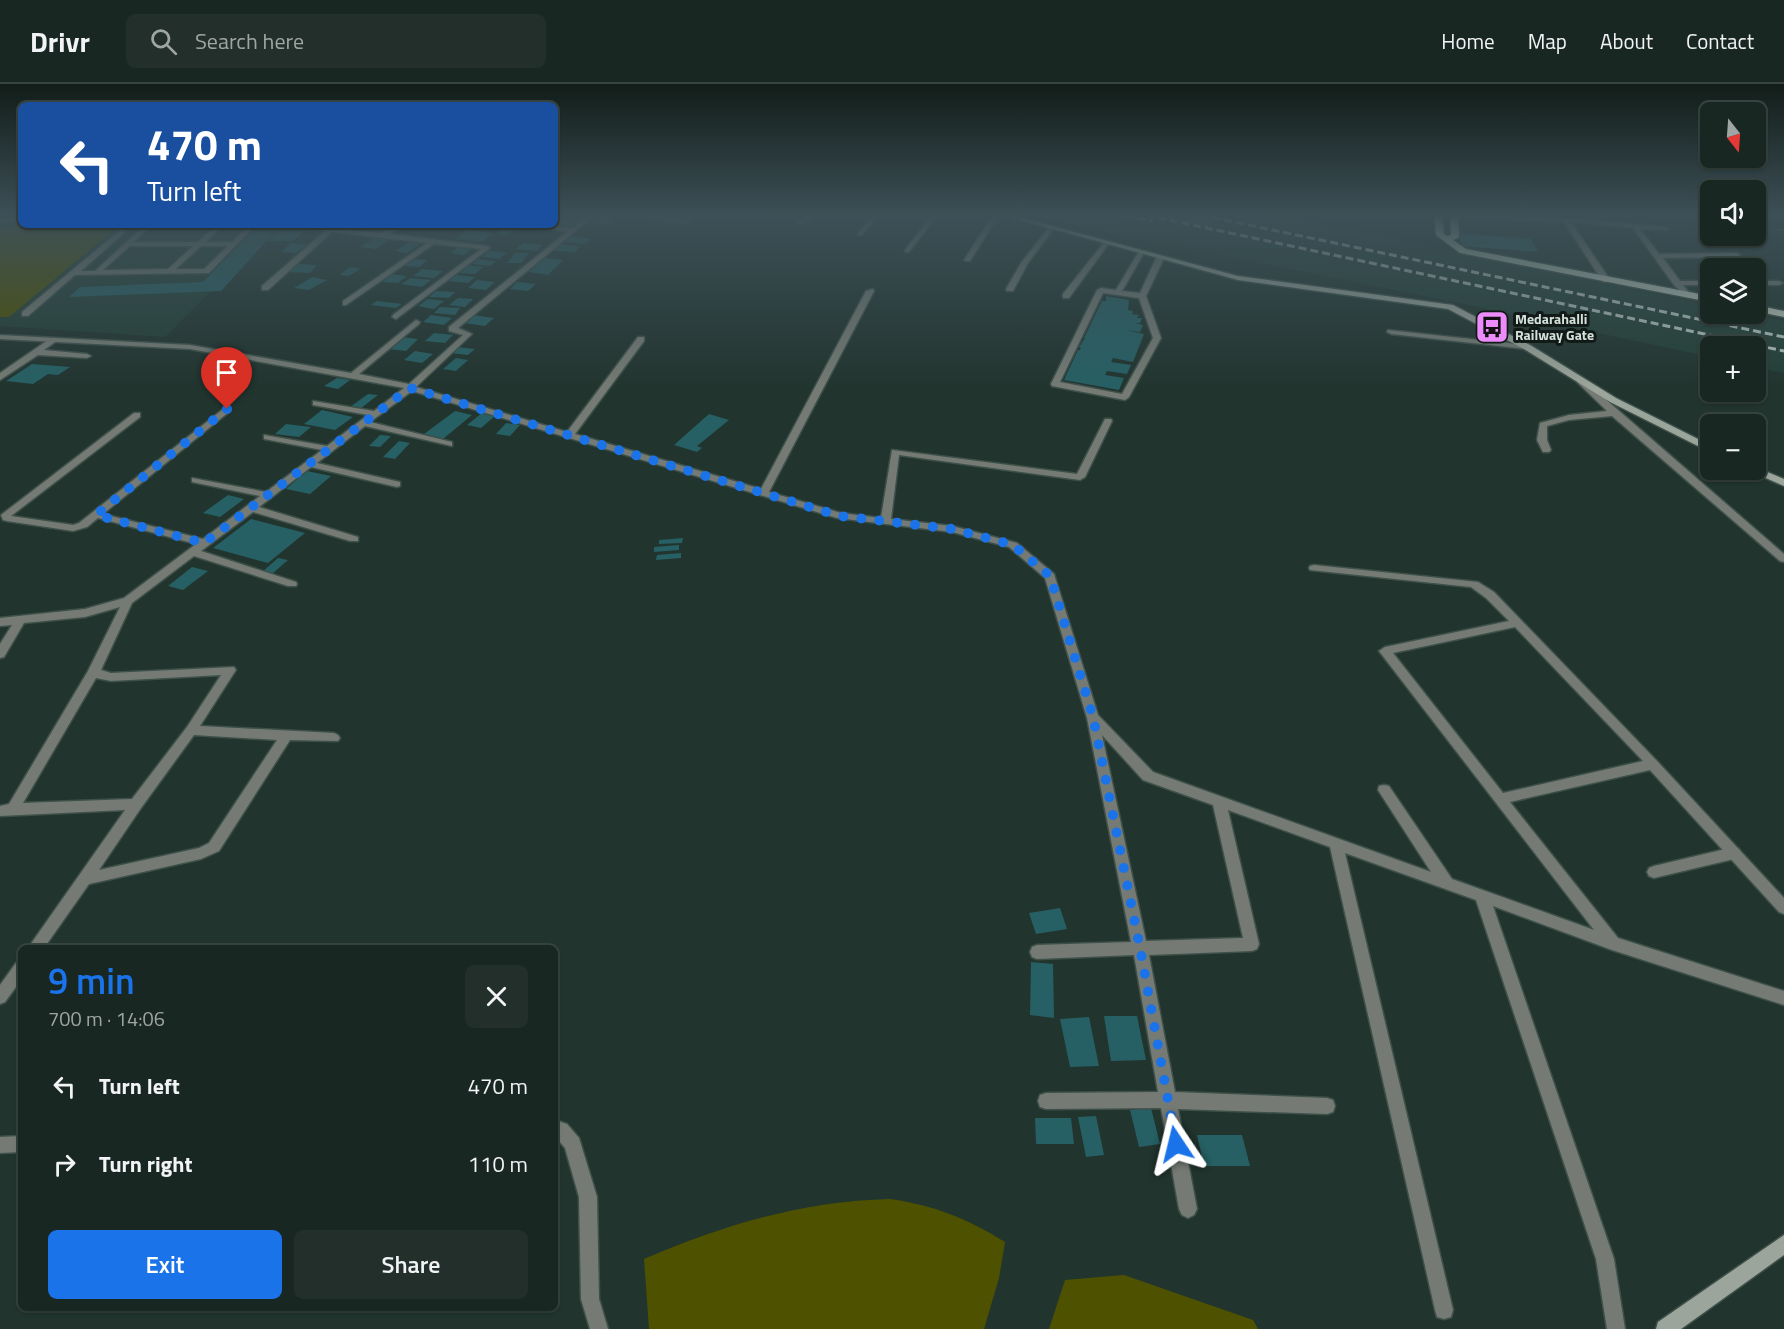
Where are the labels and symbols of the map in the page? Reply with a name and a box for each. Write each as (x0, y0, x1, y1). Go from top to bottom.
north arrow (1700, 102, 1766, 168)
place label: Medarahalli Railway Gate (1515, 308, 1594, 345)
bus stop icon: Medarahalli Railway Gate (1474, 309, 1510, 345)
pin (201, 347, 252, 409)
position arrow (1144, 1112, 1208, 1176)

